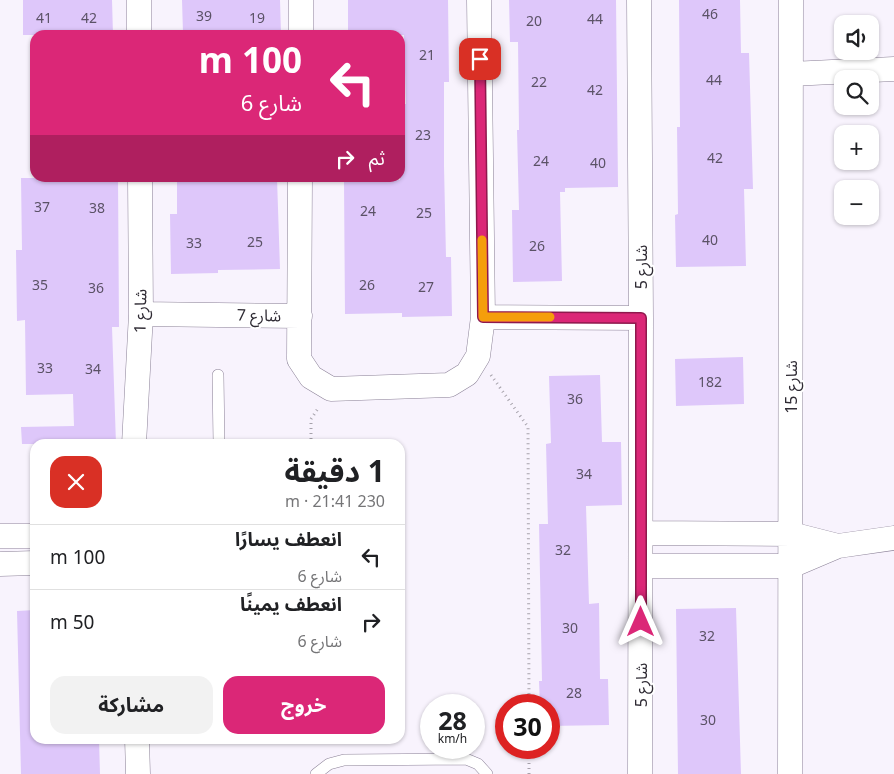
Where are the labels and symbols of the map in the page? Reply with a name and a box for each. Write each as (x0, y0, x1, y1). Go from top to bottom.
house number: 46 (702, 4, 718, 23)
house number: 39 (196, 6, 212, 25)
house number: 41 (36, 8, 52, 27)
house number: 42 (81, 8, 97, 27)
house number: 19 (249, 8, 265, 27)
house number: 44 (587, 9, 603, 28)
house number: 20 (526, 11, 542, 30)
pin (459, 38, 501, 80)
house number: 21 (419, 45, 435, 64)
house number: 44 (706, 70, 722, 89)
house number: 22 (531, 72, 547, 91)
house number: 42 (587, 80, 603, 99)
house number: 23 (415, 125, 431, 144)
house number: 42 (707, 148, 723, 167)
house number: 24 (533, 151, 549, 170)
house number: 40 (590, 153, 606, 172)
house number: 37 (34, 197, 50, 216)
house number: 38 (89, 198, 105, 217)
house number: 24 (360, 201, 376, 220)
house number: 25 (416, 203, 432, 222)
house number: 40 (702, 230, 718, 249)
house number: 25 (247, 232, 263, 251)
house number: 33 (186, 233, 202, 252)
house number: 26 (529, 236, 545, 255)
street label: شارع 5 (630, 245, 654, 289)
house number: 35 (32, 275, 48, 294)
house number: 26 (359, 275, 375, 294)
house number: 27 (418, 277, 434, 296)
house number: 36 (88, 278, 104, 297)
street label: شارع 1 (129, 289, 153, 333)
street label: شارع 7 (237, 304, 281, 328)
house number: 33 (37, 358, 53, 377)
house number: 34 (85, 359, 101, 378)
street label: شارع 15 (780, 360, 804, 414)
house number: 182 (698, 372, 722, 391)
house number: 36 (567, 389, 583, 408)
house number: 34 (576, 464, 592, 483)
house number: 32 (555, 540, 571, 559)
position arrow (614, 595, 666, 647)
house number: 30 (562, 618, 578, 637)
house number: 32 (699, 626, 715, 645)
street label: شارع 5 (630, 663, 654, 707)
house number: 28 (566, 683, 582, 702)
speed limit sign: 30 (495, 694, 560, 759)
house number: 30 (700, 710, 716, 729)

